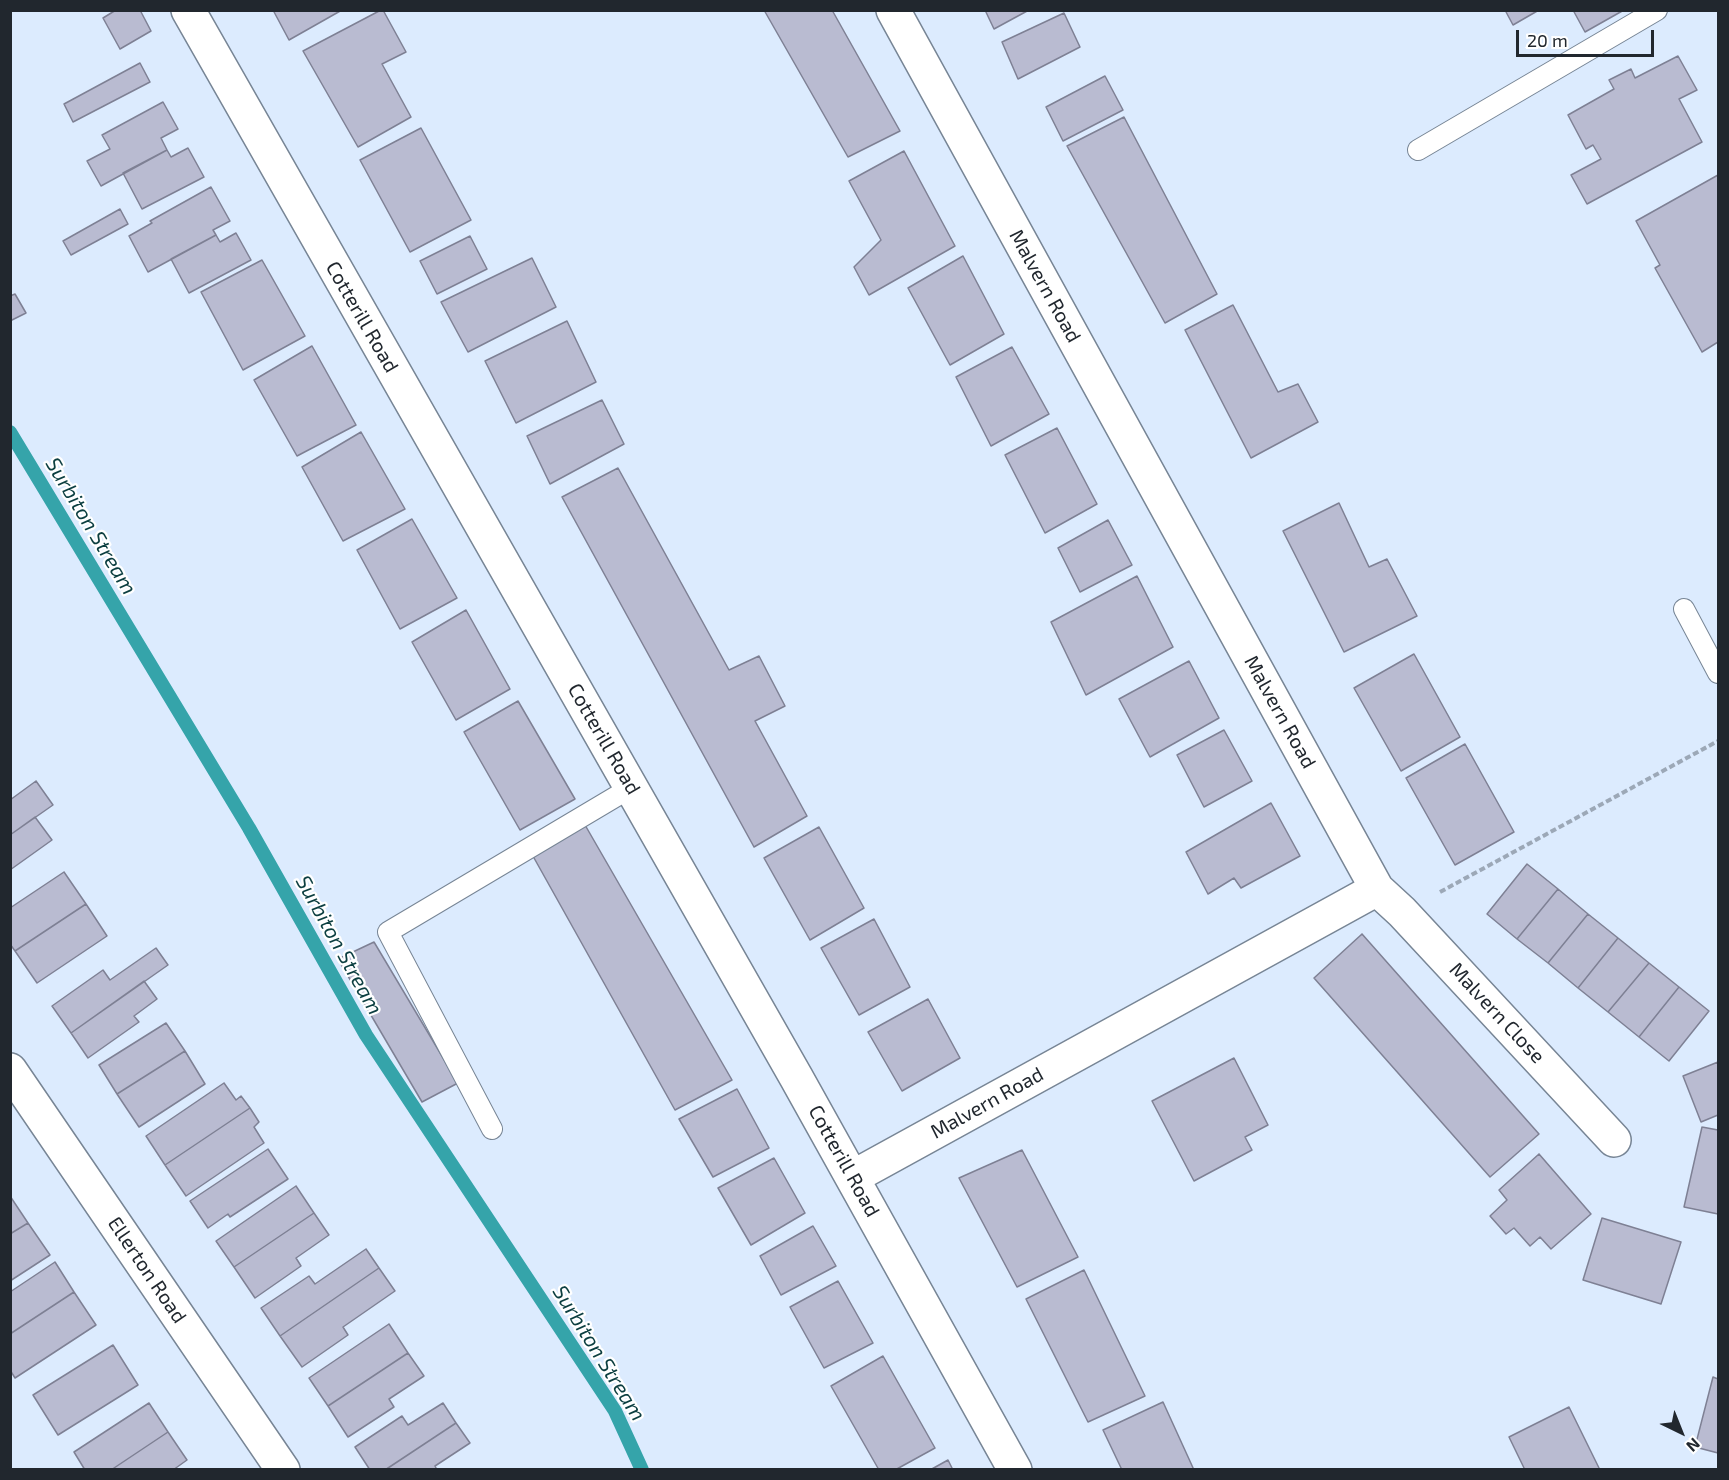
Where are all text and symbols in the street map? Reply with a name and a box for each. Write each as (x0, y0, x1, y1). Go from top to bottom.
scale bar (1519, 18, 1657, 56)
text: 20 m (1527, 29, 1568, 51)
street label: Malvern Road (1004, 225, 1086, 347)
street label: Cotterill Road (321, 257, 403, 377)
water label: Surbiton Stream (40, 453, 142, 599)
street label: Malvern Road (1239, 651, 1321, 773)
street label: Cotterill Road (563, 679, 645, 799)
water label: Surbiton Stream (290, 871, 388, 1019)
street label: Malvern Close (1444, 958, 1550, 1068)
street label: Malvern Road (926, 1062, 1048, 1144)
street label: Cotterill Road (803, 1101, 885, 1221)
street label: Ellerton Road (103, 1212, 191, 1328)
water label: Surbiton Stream (547, 1281, 651, 1425)
north arrow (1651, 1402, 1711, 1462)
text: N (1683, 1435, 1704, 1456)

